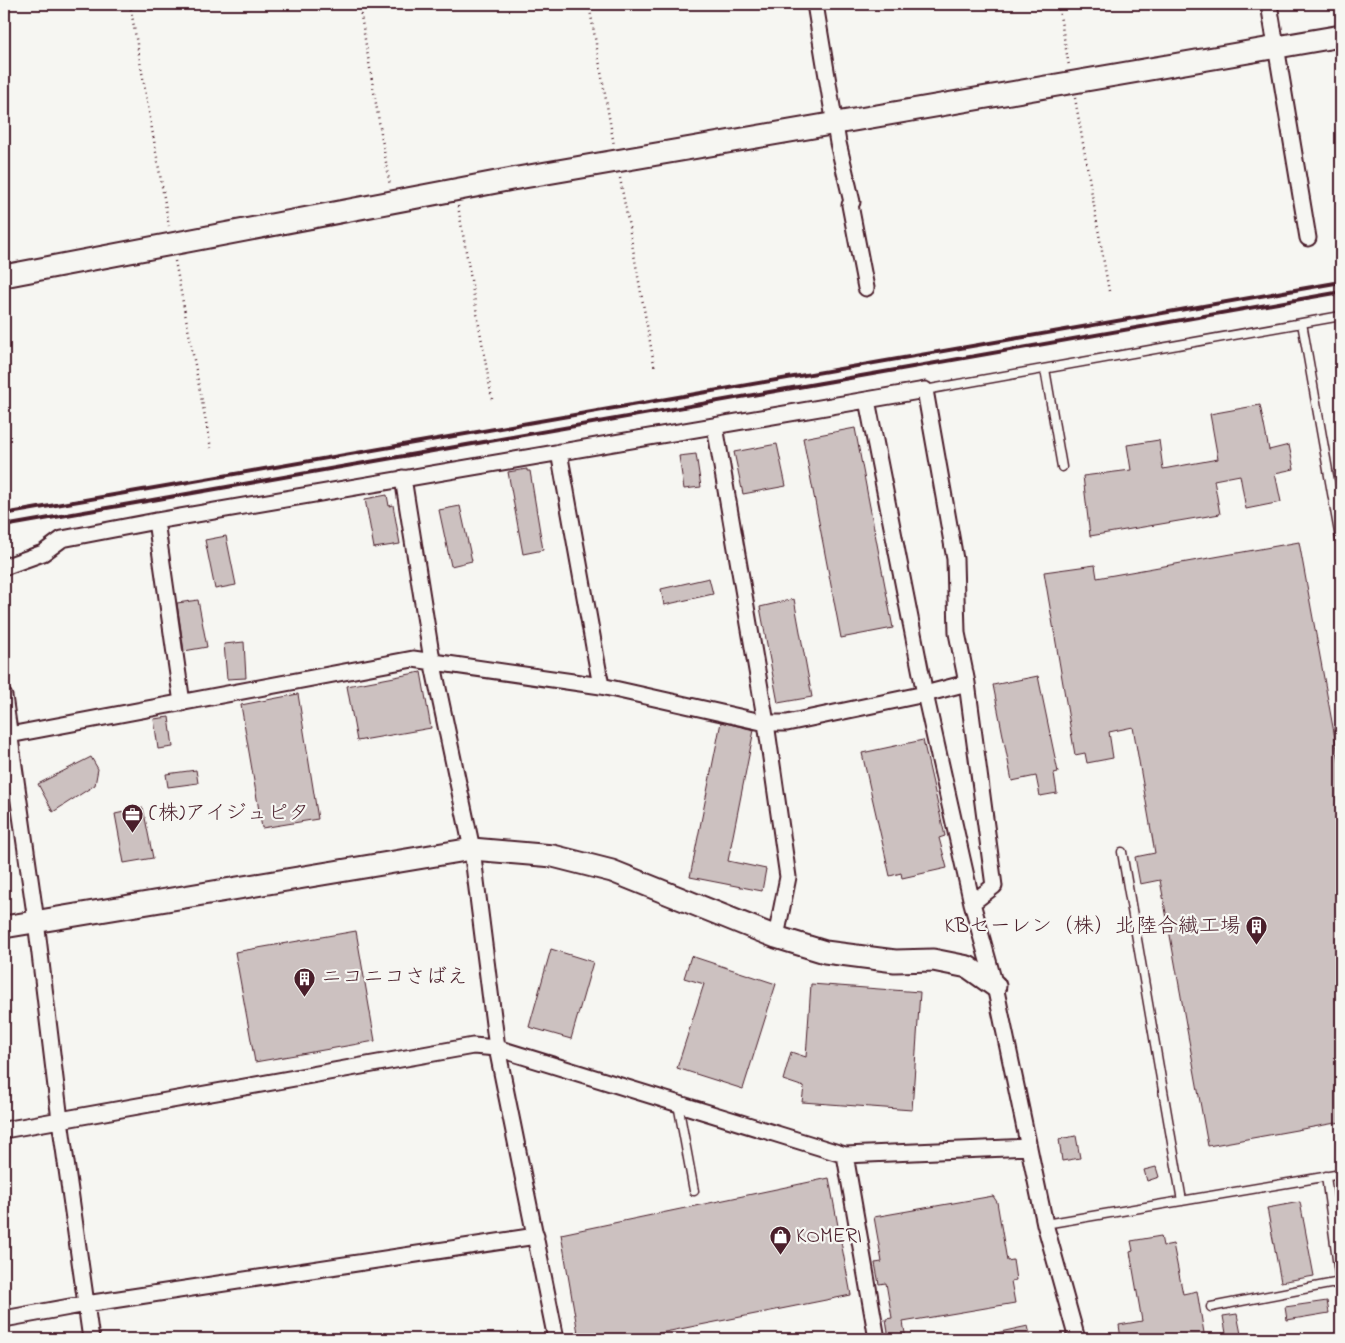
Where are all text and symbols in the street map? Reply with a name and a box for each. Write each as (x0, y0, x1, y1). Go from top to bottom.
place label: (株)アイジュピタ (149, 799, 309, 829)
office icon: (株)アイジュピタ (121, 802, 145, 833)
place label: KBセーレン（株）北陸合繊工場 (945, 912, 1241, 942)
building icon: KBセーレン（株）北陸合繊工場 (1245, 915, 1269, 946)
place label: ニコニコさばえ (321, 963, 468, 993)
building icon: ニコニコさばえ (293, 966, 317, 997)
place label: KOMERI (796, 1222, 862, 1252)
shop icon: KOMERI (768, 1225, 792, 1256)

